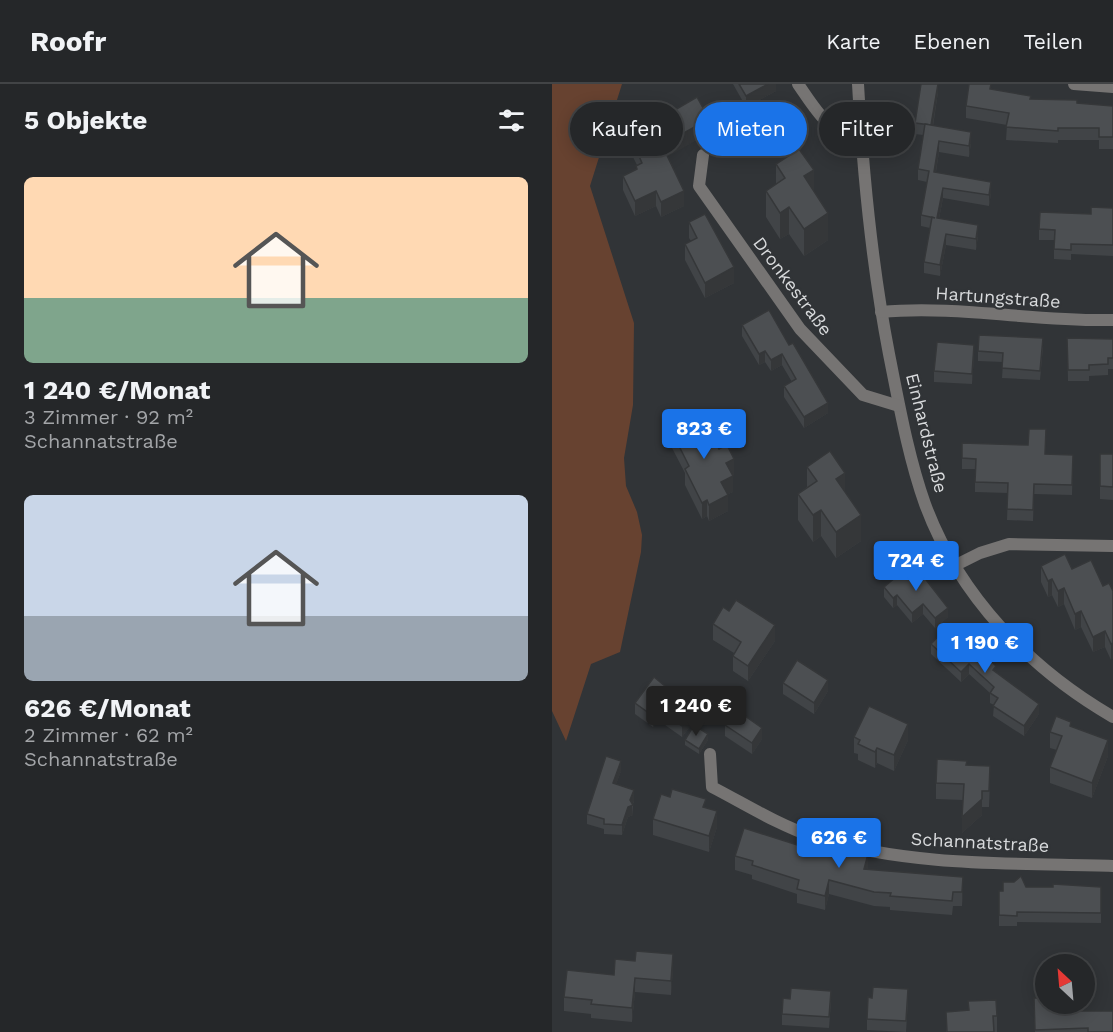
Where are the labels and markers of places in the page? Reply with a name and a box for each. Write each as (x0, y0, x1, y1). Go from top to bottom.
pin: 823 € (662, 409, 746, 460)
pin: 724 € (874, 541, 958, 592)
pin: 1 190 € (930, 623, 1040, 674)
pin: 1 240 € (641, 686, 751, 737)
pin: 626 € (797, 818, 881, 869)

